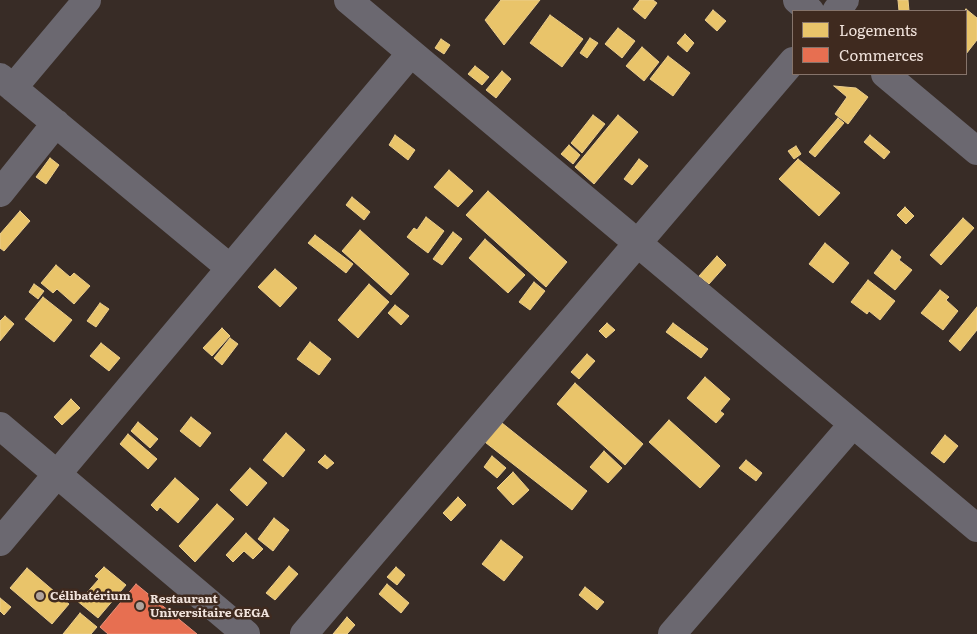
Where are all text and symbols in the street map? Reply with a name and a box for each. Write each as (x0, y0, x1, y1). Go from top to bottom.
legend (792, 10, 967, 75)
text: Logements (839, 18, 917, 41)
text: Commerces (839, 43, 923, 66)
place label: Célibatérium (50, 589, 131, 603)
marker: Célibatérium (34, 590, 46, 602)
place label: Restaurant Universitaire GEGA (150, 592, 269, 620)
marker: Restaurant Universitaire GEGA (134, 600, 146, 612)

